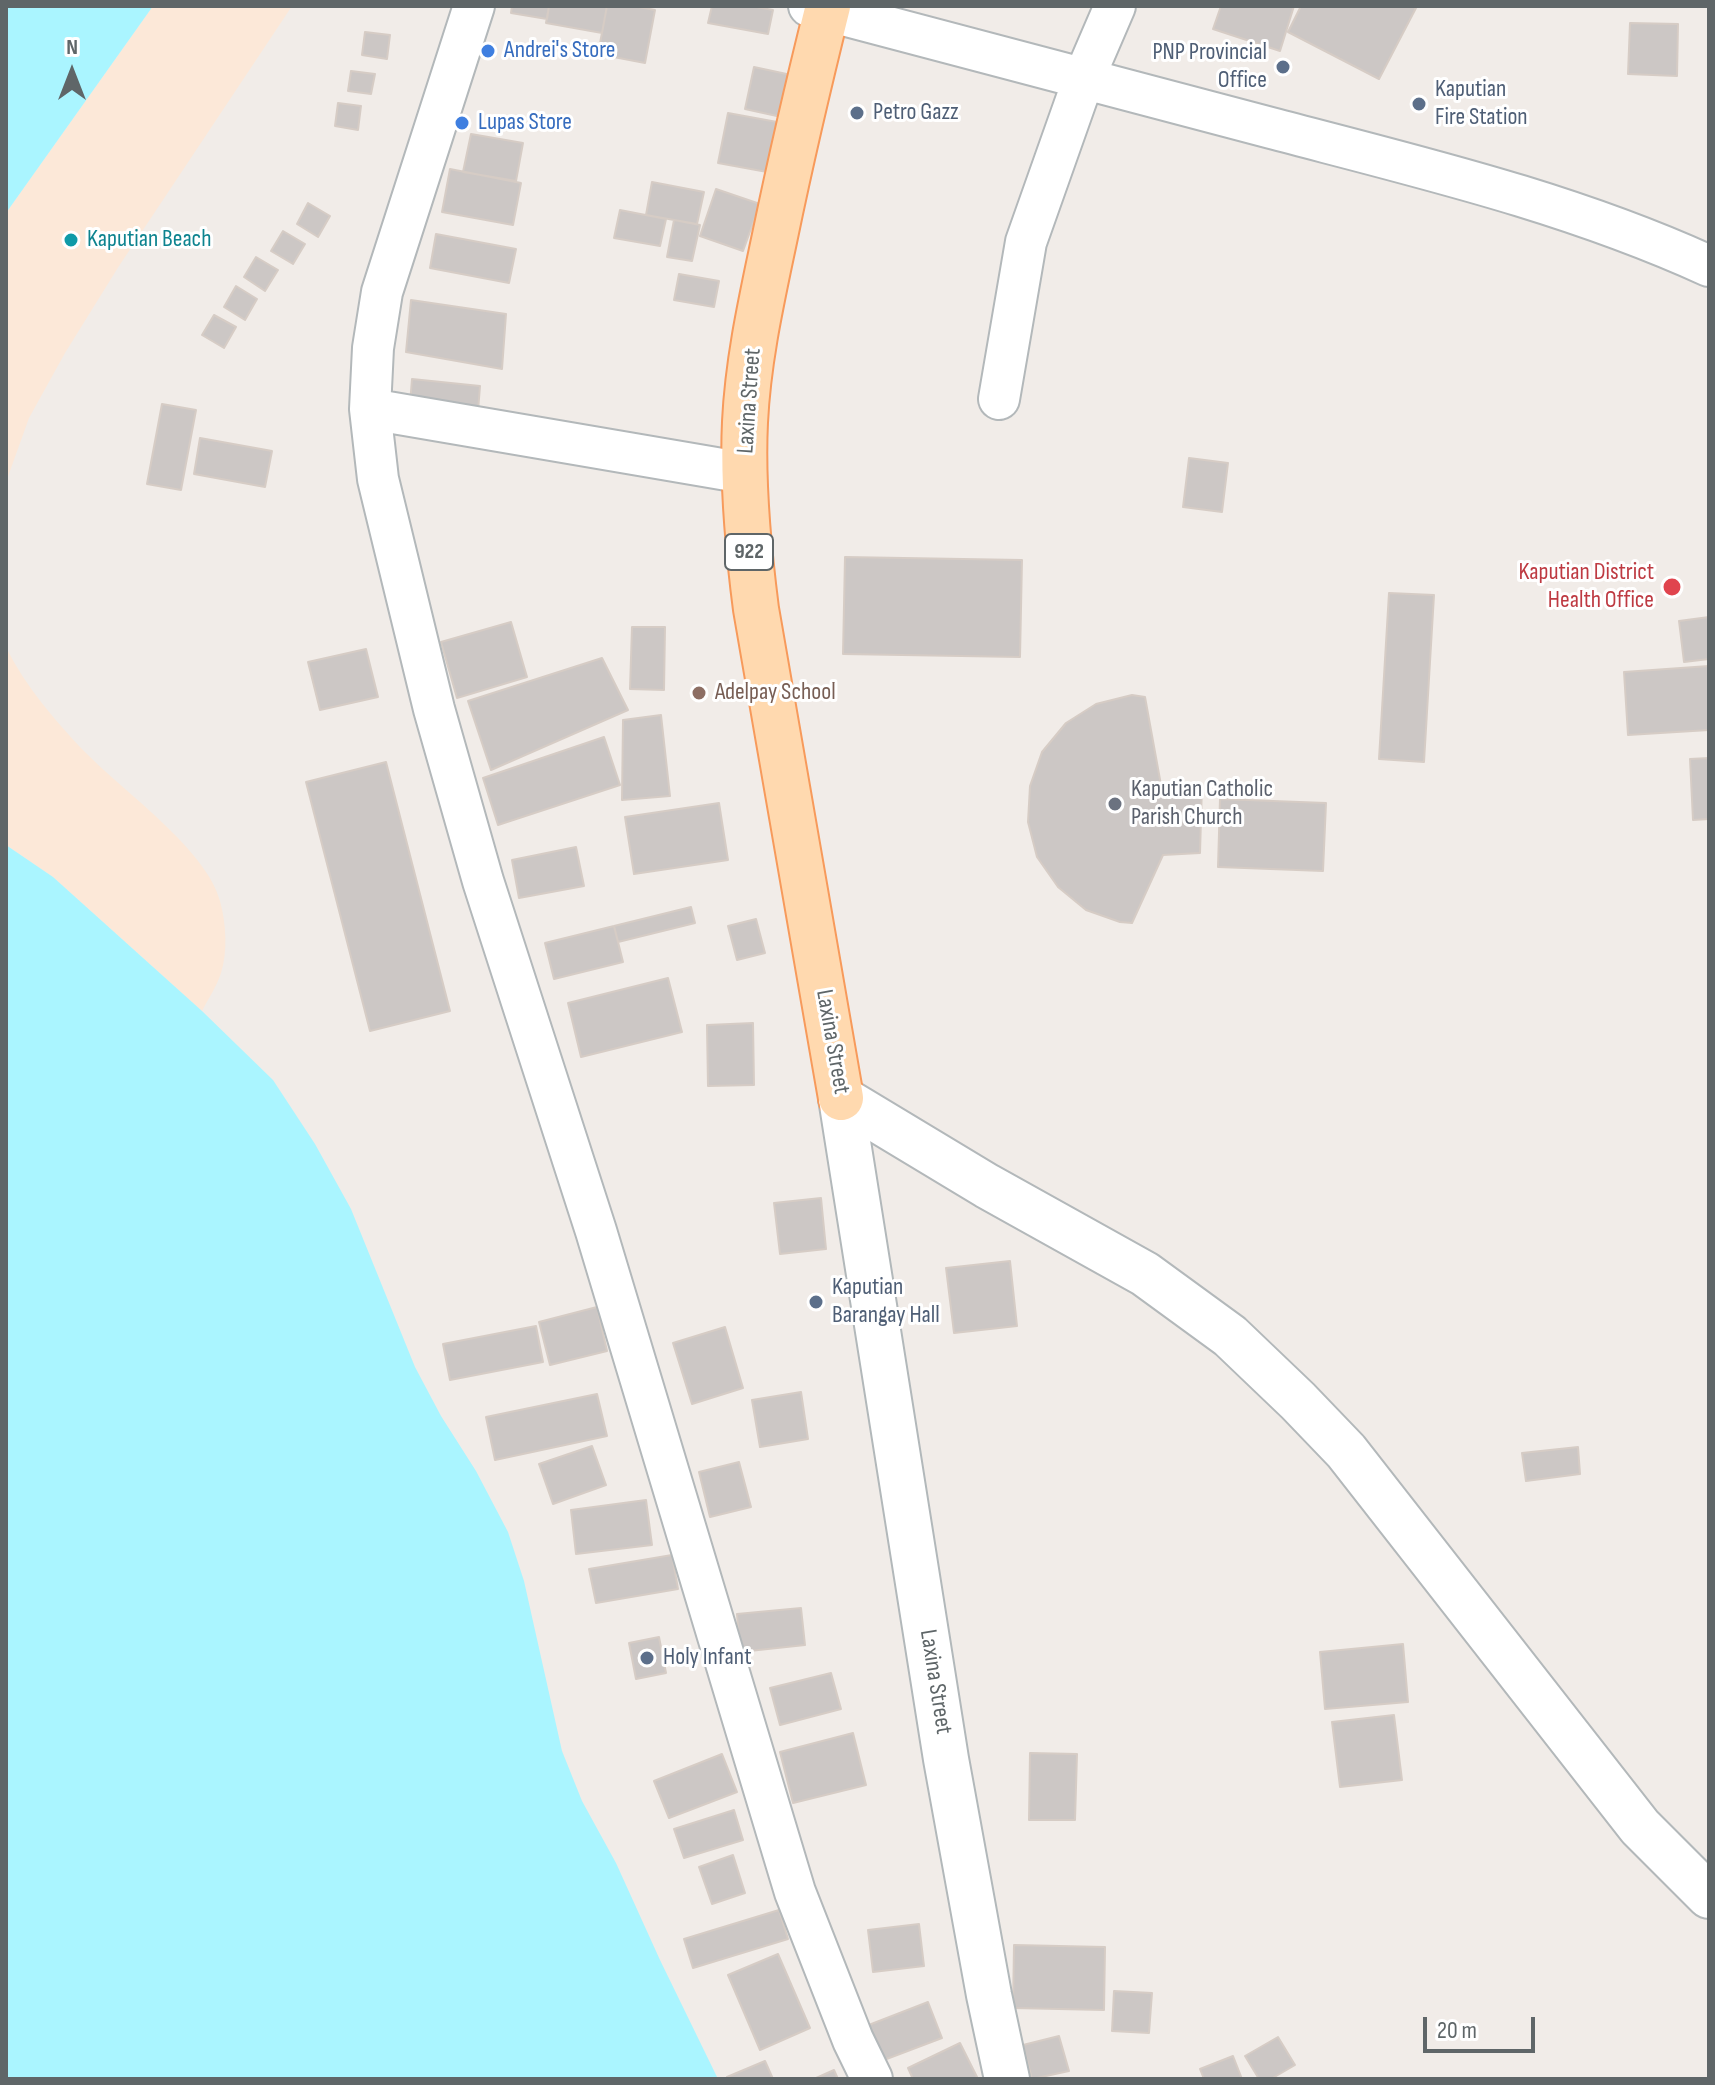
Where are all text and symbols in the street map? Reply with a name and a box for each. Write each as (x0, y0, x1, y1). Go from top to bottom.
north arrow (32, 32, 112, 112)
text: N (66, 34, 78, 61)
place label: Andrei's Store (504, 37, 615, 65)
place label: PNP Provincial Office (1152, 39, 1267, 95)
marker: Andrei's Store (479, 42, 497, 60)
marker: PNP Provincial Office (1274, 58, 1292, 76)
place label: Kaputian Fire Station (1435, 76, 1528, 132)
marker: Kaputian Fire Station (1410, 95, 1428, 113)
place label: Petro Gazz (873, 99, 959, 127)
marker: Petro Gazz (848, 104, 866, 122)
place label: Lupas Store (478, 109, 572, 137)
marker: Lupas Store (453, 114, 471, 132)
place label: Kaputian Beach (87, 226, 211, 254)
marker: Kaputian Beach (62, 231, 80, 249)
street label: Laxina Street (732, 347, 768, 455)
road number: 922 (725, 534, 773, 570)
place label: Kaputian District Health Office (1519, 559, 1654, 615)
marker: Kaputian District Health Office (1661, 576, 1683, 598)
place label: Adelpay School (715, 679, 836, 707)
marker: Adelpay School (690, 684, 708, 702)
place label: Kaputian Catholic Parish Church (1131, 776, 1273, 832)
marker: Kaputian Catholic Parish Church (1106, 795, 1124, 813)
street label: Laxina Street (809, 988, 855, 1096)
place label: Kaputian Barangay Hall (832, 1274, 940, 1330)
marker: Kaputian Barangay Hall (807, 1293, 825, 1311)
street label: Laxina Street (913, 1628, 957, 1736)
place label: Holy Infant (663, 1644, 751, 1672)
marker: Holy Infant (638, 1649, 656, 1667)
scale bar (1427, 2001, 1539, 2051)
text: 20 m (1437, 2016, 1477, 2045)

